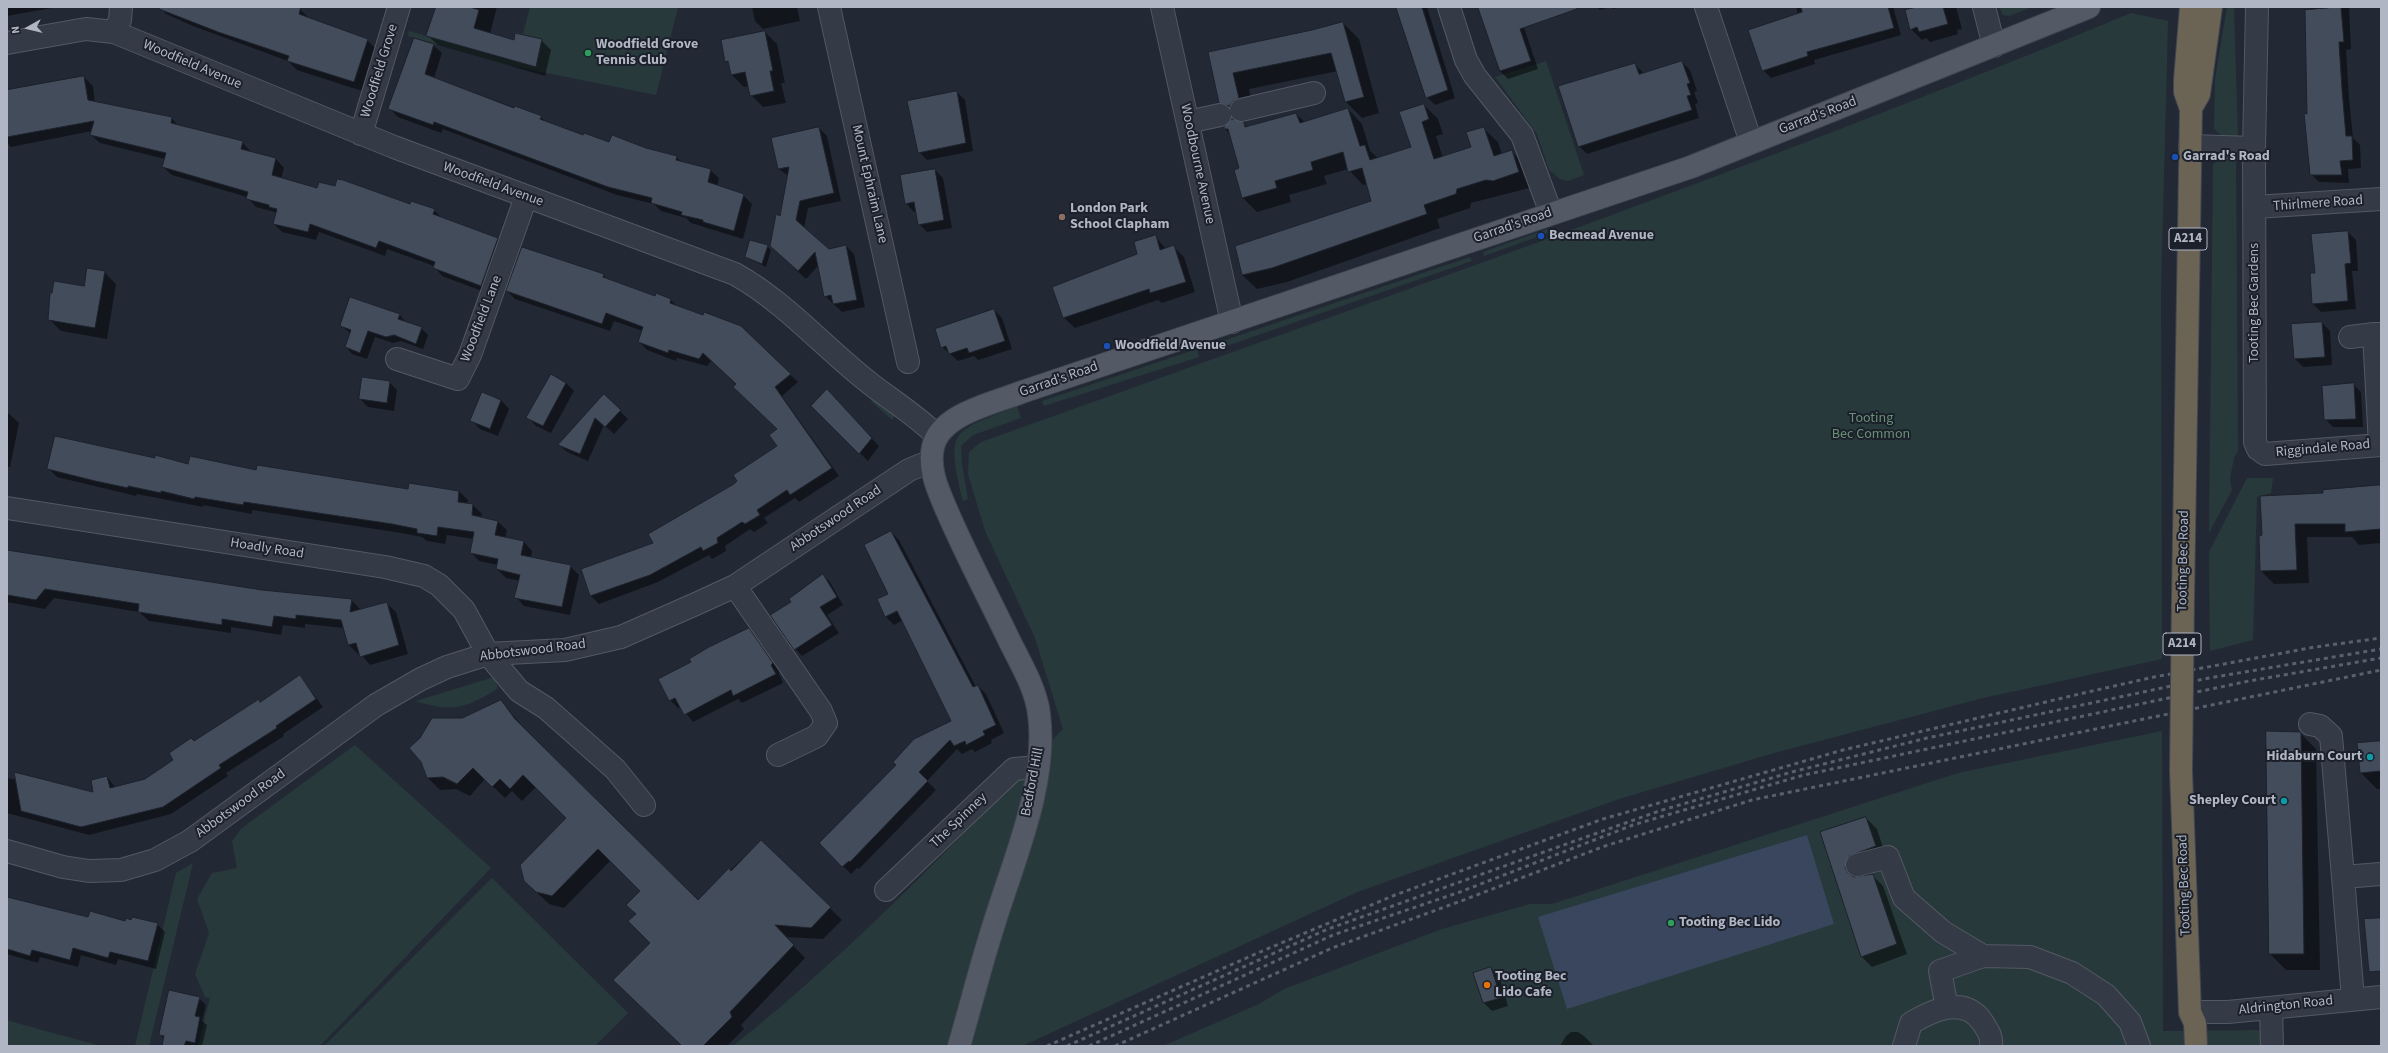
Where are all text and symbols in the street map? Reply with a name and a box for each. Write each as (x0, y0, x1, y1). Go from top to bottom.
north arrow (8, 8, 48, 48)
street label: Woodfield Grove (358, 22, 402, 120)
text: N (8, 25, 24, 34)
street label: Woodfield Avenue (140, 37, 244, 93)
place label: Woodfield Grove Tennis Club (596, 37, 698, 70)
marker: Woodfield Grove Tennis Club (583, 48, 593, 58)
street label: Garrad's Road (1777, 93, 1859, 139)
street label: Woodbourne Avenue (1176, 102, 1218, 226)
street label: Mount Ephraim Lane (847, 123, 891, 245)
place label: Garrad's Road (2183, 149, 2270, 165)
marker: Garrad's Road (2170, 152, 2180, 162)
street label: Woodfield Avenue (440, 159, 546, 211)
street label: Thirlmere Road (2272, 192, 2364, 216)
place label: London Park School Clapham (1070, 201, 1170, 234)
street label: Garrad's Road (1472, 205, 1554, 247)
marker: London Park School Clapham (1057, 212, 1067, 222)
place label: Becmead Avenue (1549, 228, 1654, 244)
road number: A214 (2169, 228, 2207, 250)
marker: Becmead Avenue (1536, 231, 1546, 241)
street label: Tooting Bec Gardens (2247, 243, 2263, 363)
street label: Woodfield Lane (458, 273, 506, 365)
place label: Woodfield Avenue (1115, 338, 1226, 354)
marker: Woodfield Avenue (1102, 341, 1112, 351)
street label: Garrad's Road (1018, 359, 1100, 401)
park label: Tooting Bec Common (1832, 411, 1910, 444)
street label: Riggindale Road (2275, 437, 2371, 461)
street label: Abbotswood Road (787, 482, 885, 556)
street label: Tooting Bec Road (2175, 510, 2193, 612)
street label: Hoadly Road (229, 535, 305, 563)
road number: A214 (2163, 633, 2201, 655)
street label: Abbotswood Road (479, 636, 587, 666)
street label: Bedford Hill (1018, 746, 1048, 818)
place label: Hidaburn Court (2266, 749, 2362, 765)
marker: Hidaburn Court (2365, 752, 2375, 762)
street label: Abbotswood Road (193, 766, 289, 842)
street label: The Spinney (927, 790, 991, 852)
place label: Shepley Court (2189, 793, 2276, 809)
marker: Shepley Court (2279, 796, 2289, 806)
street label: Tooting Bec Road (2175, 834, 2195, 936)
place label: Tooting Bec Lido (1679, 915, 1780, 931)
marker: Tooting Bec Lido (1666, 918, 1676, 928)
place label: Tooting Bec Lido Cafe (1495, 969, 1567, 1002)
marker: Tooting Bec Lido Cafe (1482, 980, 1492, 990)
street label: Aldrington Road (2238, 993, 2334, 1019)

